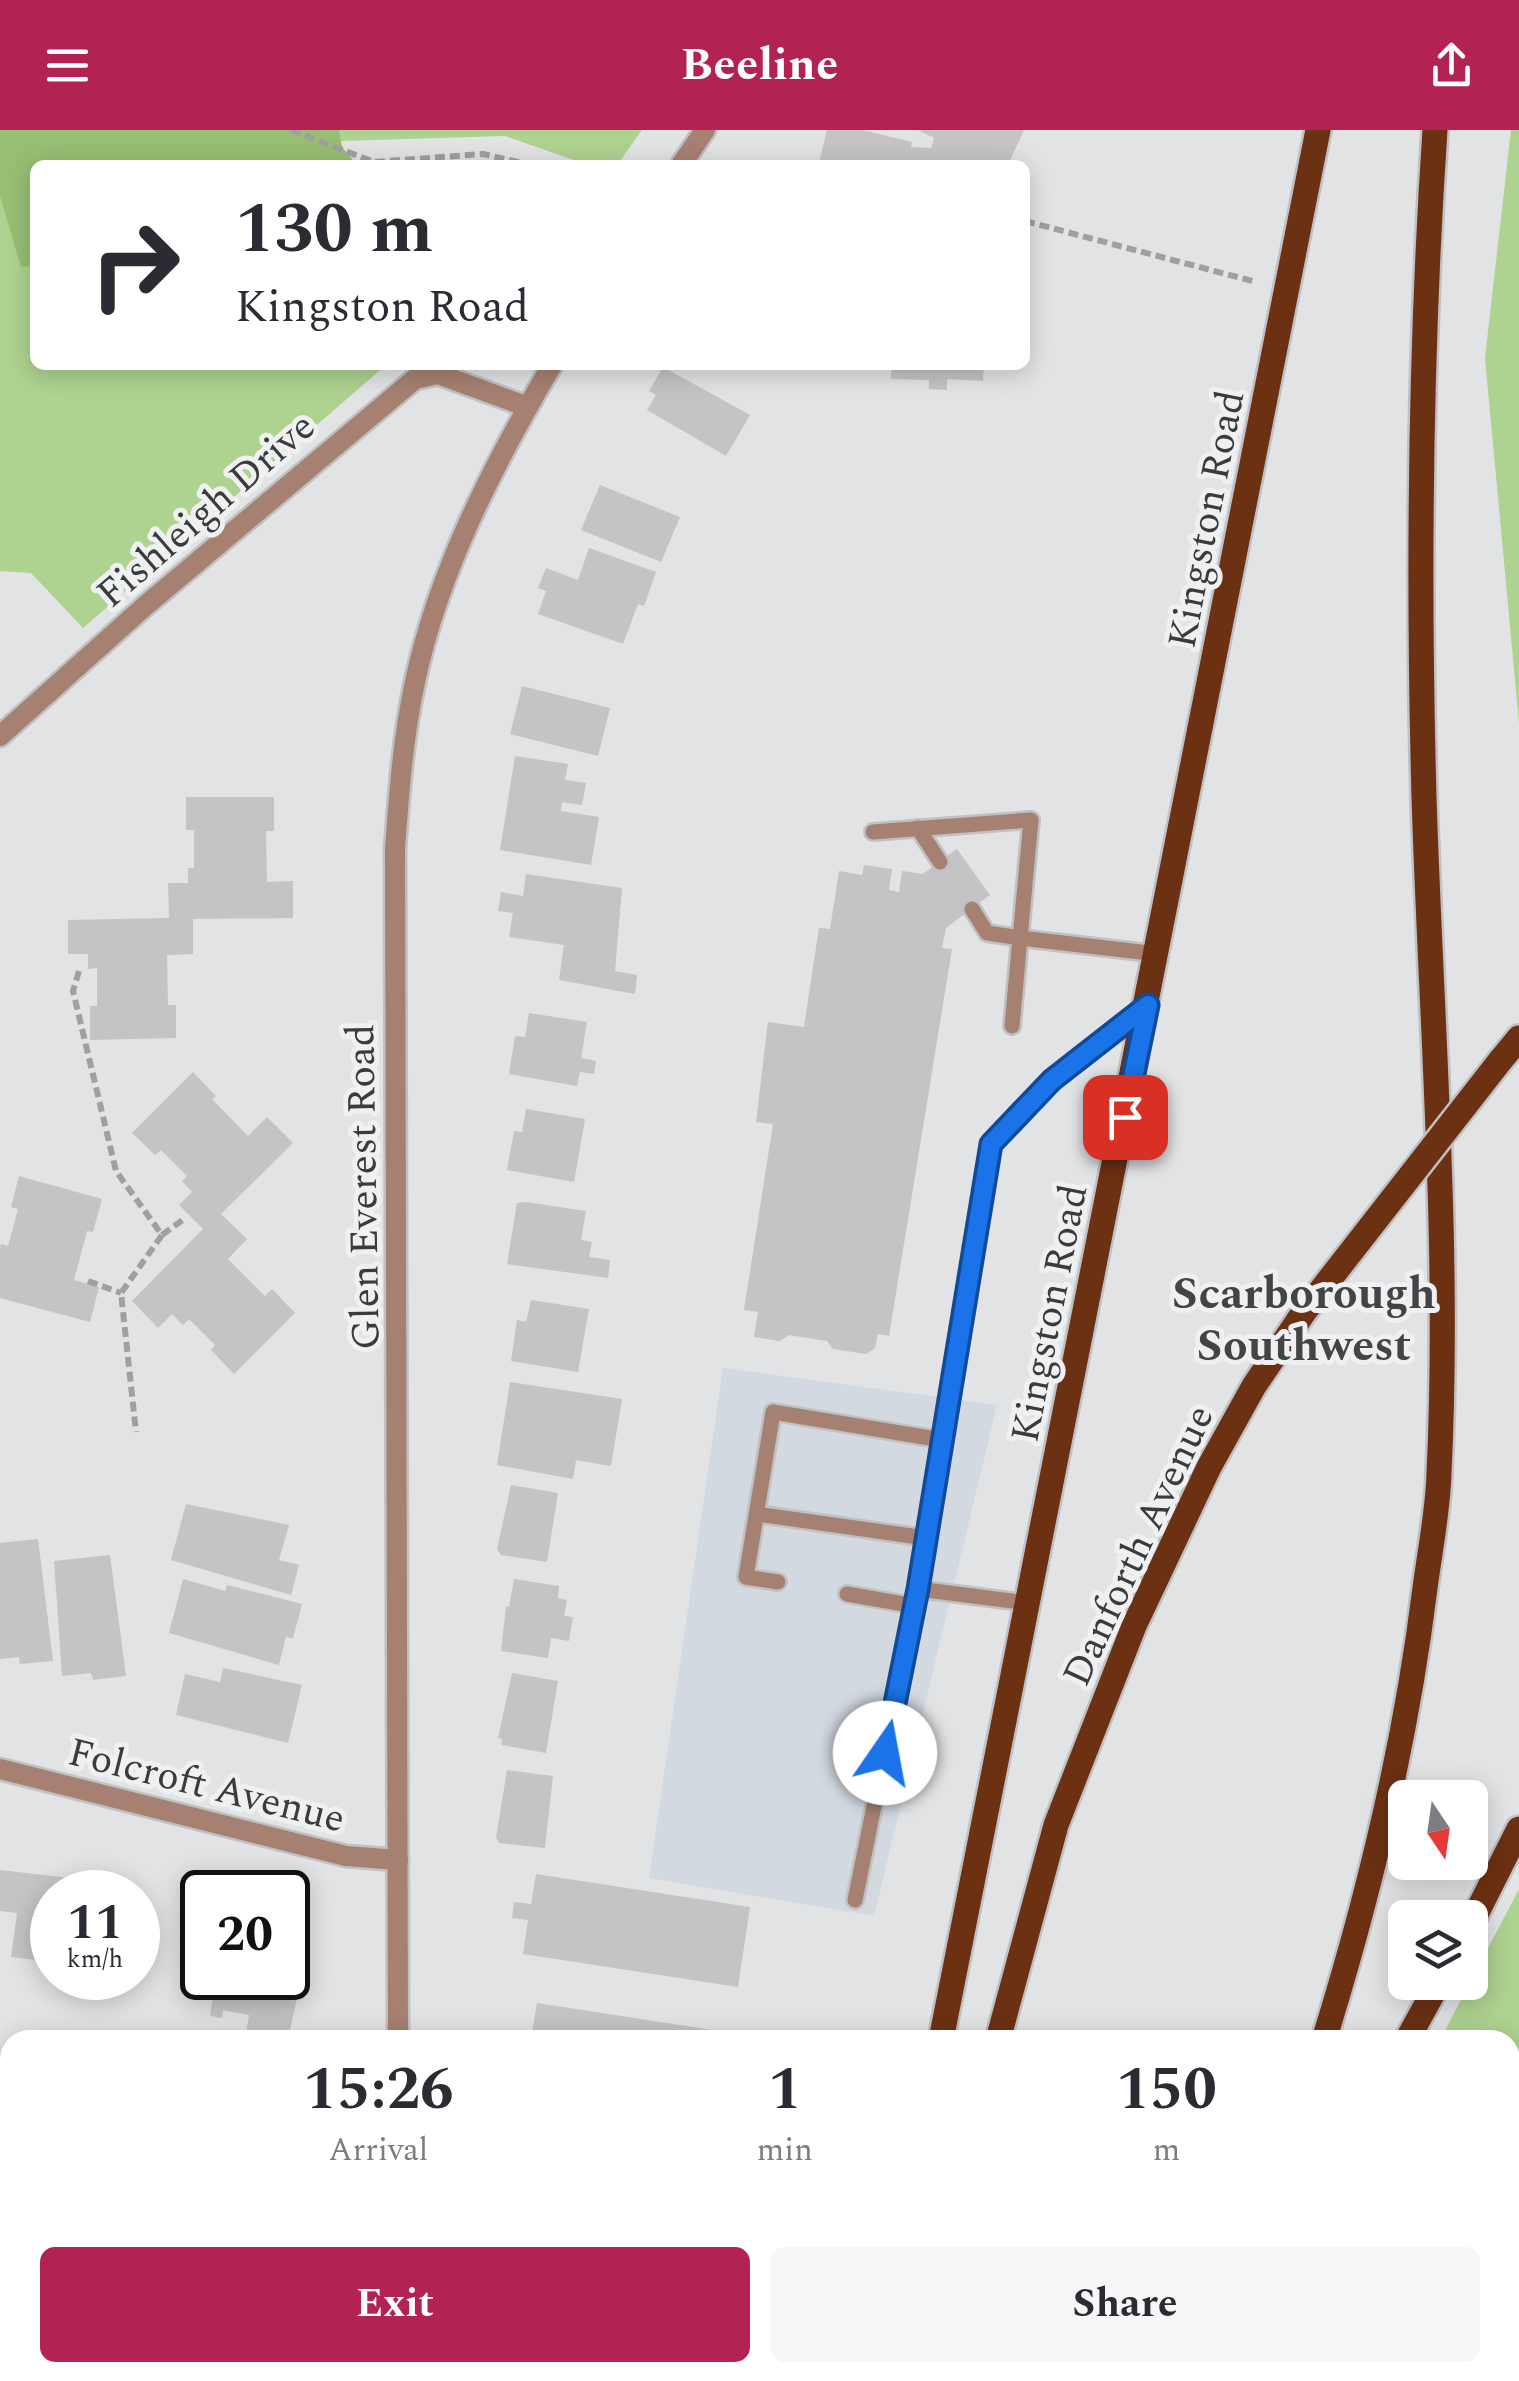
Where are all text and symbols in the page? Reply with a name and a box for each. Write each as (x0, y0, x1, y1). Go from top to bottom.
text: Beeline (681, 31, 838, 100)
icon: menu (40, 38, 95, 93)
icon: share (1424, 38, 1479, 93)
text: 130 m (235, 177, 433, 283)
icon: right (70, 200, 200, 330)
text: Kingston Road (235, 273, 529, 342)
street label: Kingston Road (1153, 385, 1262, 654)
street label: Fishleigh Drive (83, 398, 330, 624)
street label: Glen Everest Road (331, 1023, 398, 1351)
pin (1083, 1075, 1168, 1160)
icon: arrive (1098, 1090, 1153, 1145)
street label: Kingston Road (996, 1179, 1105, 1448)
district label: Scarborough Southwest (1172, 1260, 1436, 1381)
street label: Danforth Avenue (1047, 1395, 1231, 1697)
position arrow (833, 1701, 937, 1805)
street label: Folcroft Avenue (62, 1723, 351, 1850)
north arrow (1388, 1780, 1488, 1880)
map controls (1388, 1780, 1488, 2000)
speed limit sign: 20 (180, 1870, 310, 2000)
text: 11 (67, 1885, 123, 1961)
button: layers (1388, 1900, 1488, 2000)
text: km/h (67, 1941, 123, 1979)
text: 15:26 (303, 2044, 454, 2136)
text: 1 (768, 2044, 802, 2136)
text: 150 (1116, 2044, 1217, 2136)
text: Arrival (329, 2126, 428, 2175)
text: min (757, 2126, 813, 2175)
text: m (1153, 2126, 1180, 2175)
button: Exit (40, 2247, 750, 2362)
button: Share (770, 2247, 1480, 2362)

